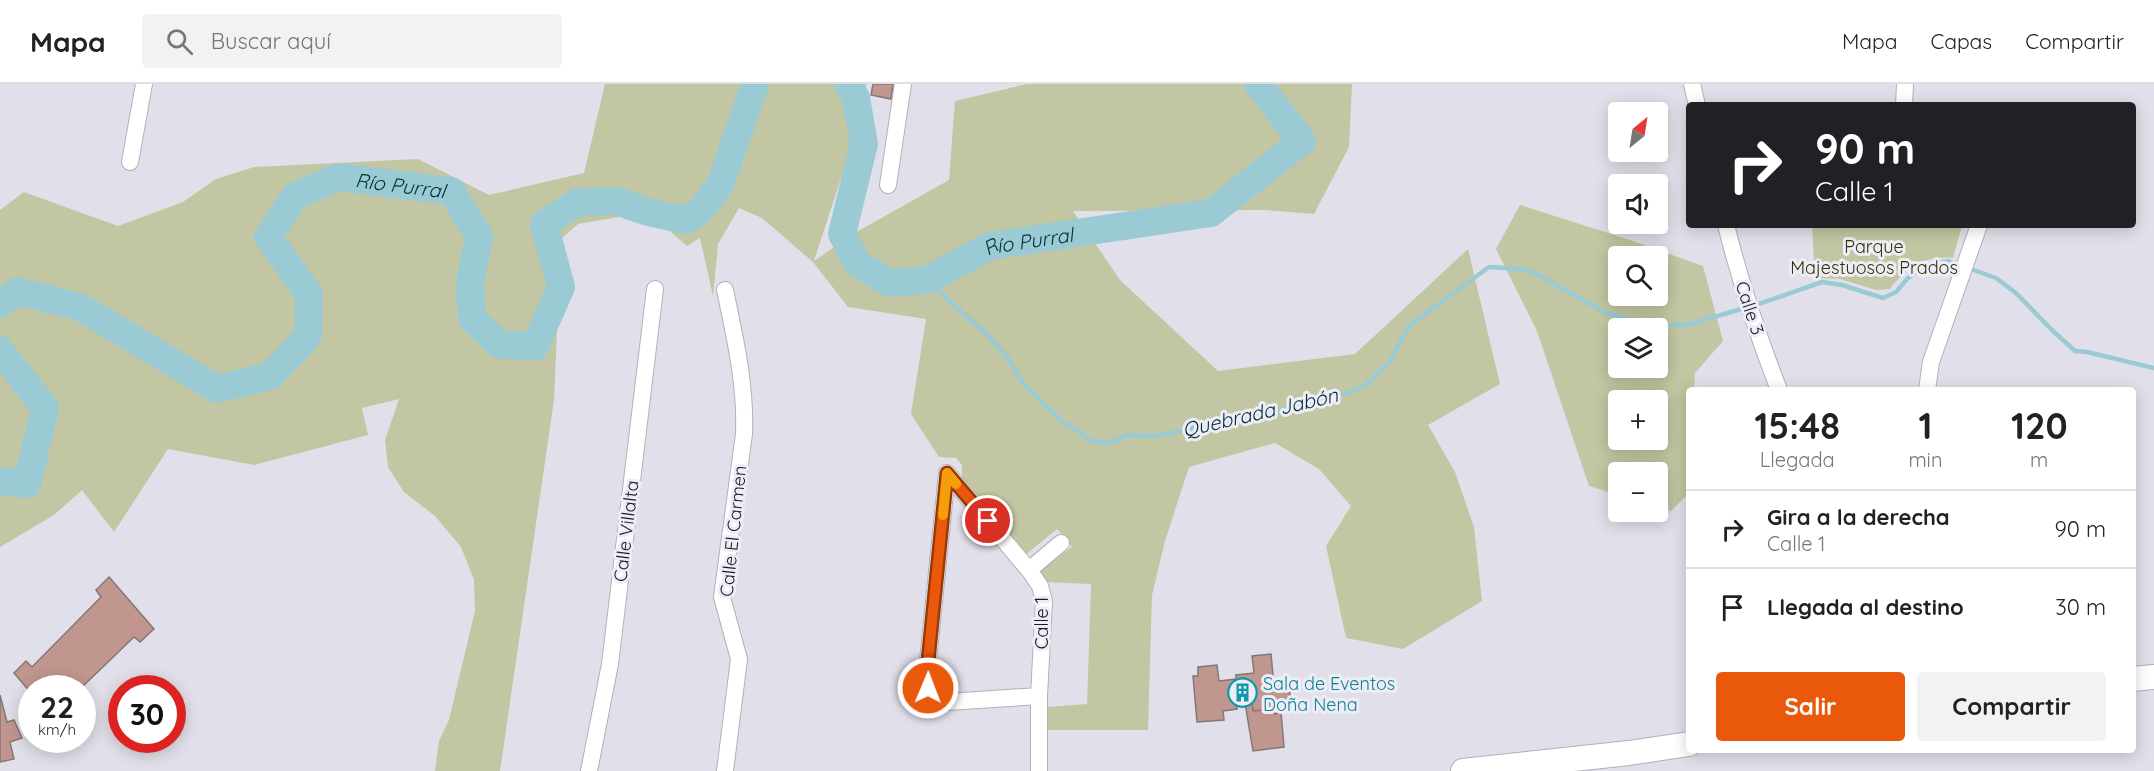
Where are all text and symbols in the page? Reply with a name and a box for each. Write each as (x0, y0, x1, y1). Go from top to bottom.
search box (142, 14, 562, 68)
text: Mapa (30, 24, 106, 59)
icon: search (163, 25, 196, 58)
text: Buscar aquí (211, 27, 331, 55)
text: Mapa (1842, 28, 1897, 54)
text: Capas (1930, 28, 1992, 54)
text: Compartir (2025, 28, 2124, 54)
north arrow (1608, 102, 1668, 162)
map controls (1608, 102, 1668, 522)
text: 90 m (1815, 122, 1915, 175)
icon: right (1716, 126, 1794, 204)
water label: Río Purral (354, 167, 449, 203)
button: sound (1608, 174, 1668, 234)
text: Calle 1 (1815, 174, 1894, 208)
water label: Río Purral (978, 221, 1077, 260)
park label: Parque Majestuosos Prados (1790, 235, 1958, 279)
button: search (1608, 246, 1668, 306)
street label: Calle 3 (1731, 278, 1769, 338)
button: layers (1608, 318, 1668, 378)
water label: Quebrada Jabón (1180, 382, 1341, 442)
button: + (1608, 390, 1668, 450)
text: 15:48 (1754, 403, 1840, 448)
text: 1 (1918, 403, 1932, 448)
text: 120 (2011, 403, 2068, 448)
text: Llegada (1760, 447, 1835, 472)
text: min (1908, 447, 1942, 472)
text: m (2030, 447, 2048, 472)
button: − (1608, 462, 1668, 522)
street label: Calle El Carmen (715, 464, 751, 598)
street label: Calle Villalta (608, 479, 644, 583)
pin (962, 495, 1013, 546)
text: Gira a la derecha (1767, 503, 1950, 531)
icon: arrive (971, 504, 1004, 537)
icon: right (1716, 513, 1749, 546)
text: 90 m (2055, 515, 2106, 543)
text: Calle 1 (1767, 531, 1825, 556)
icon: arrive (1716, 591, 1749, 624)
text: Llegada al destino (1767, 593, 1964, 621)
text: 30 m (2055, 593, 2106, 621)
street label: Calle 1 (1030, 597, 1053, 649)
position arrow (896, 656, 960, 720)
place label: Sala de Eventos Doña Nena (1263, 672, 1395, 716)
button: Salir (1716, 672, 1905, 741)
button: Compartir (1917, 672, 2106, 741)
speed limit sign: 30 (108, 675, 186, 753)
building icon: Sala de Eventos Doña Nena (1226, 677, 1258, 709)
text: 22 (40, 688, 74, 726)
text: km/h (38, 720, 76, 739)

